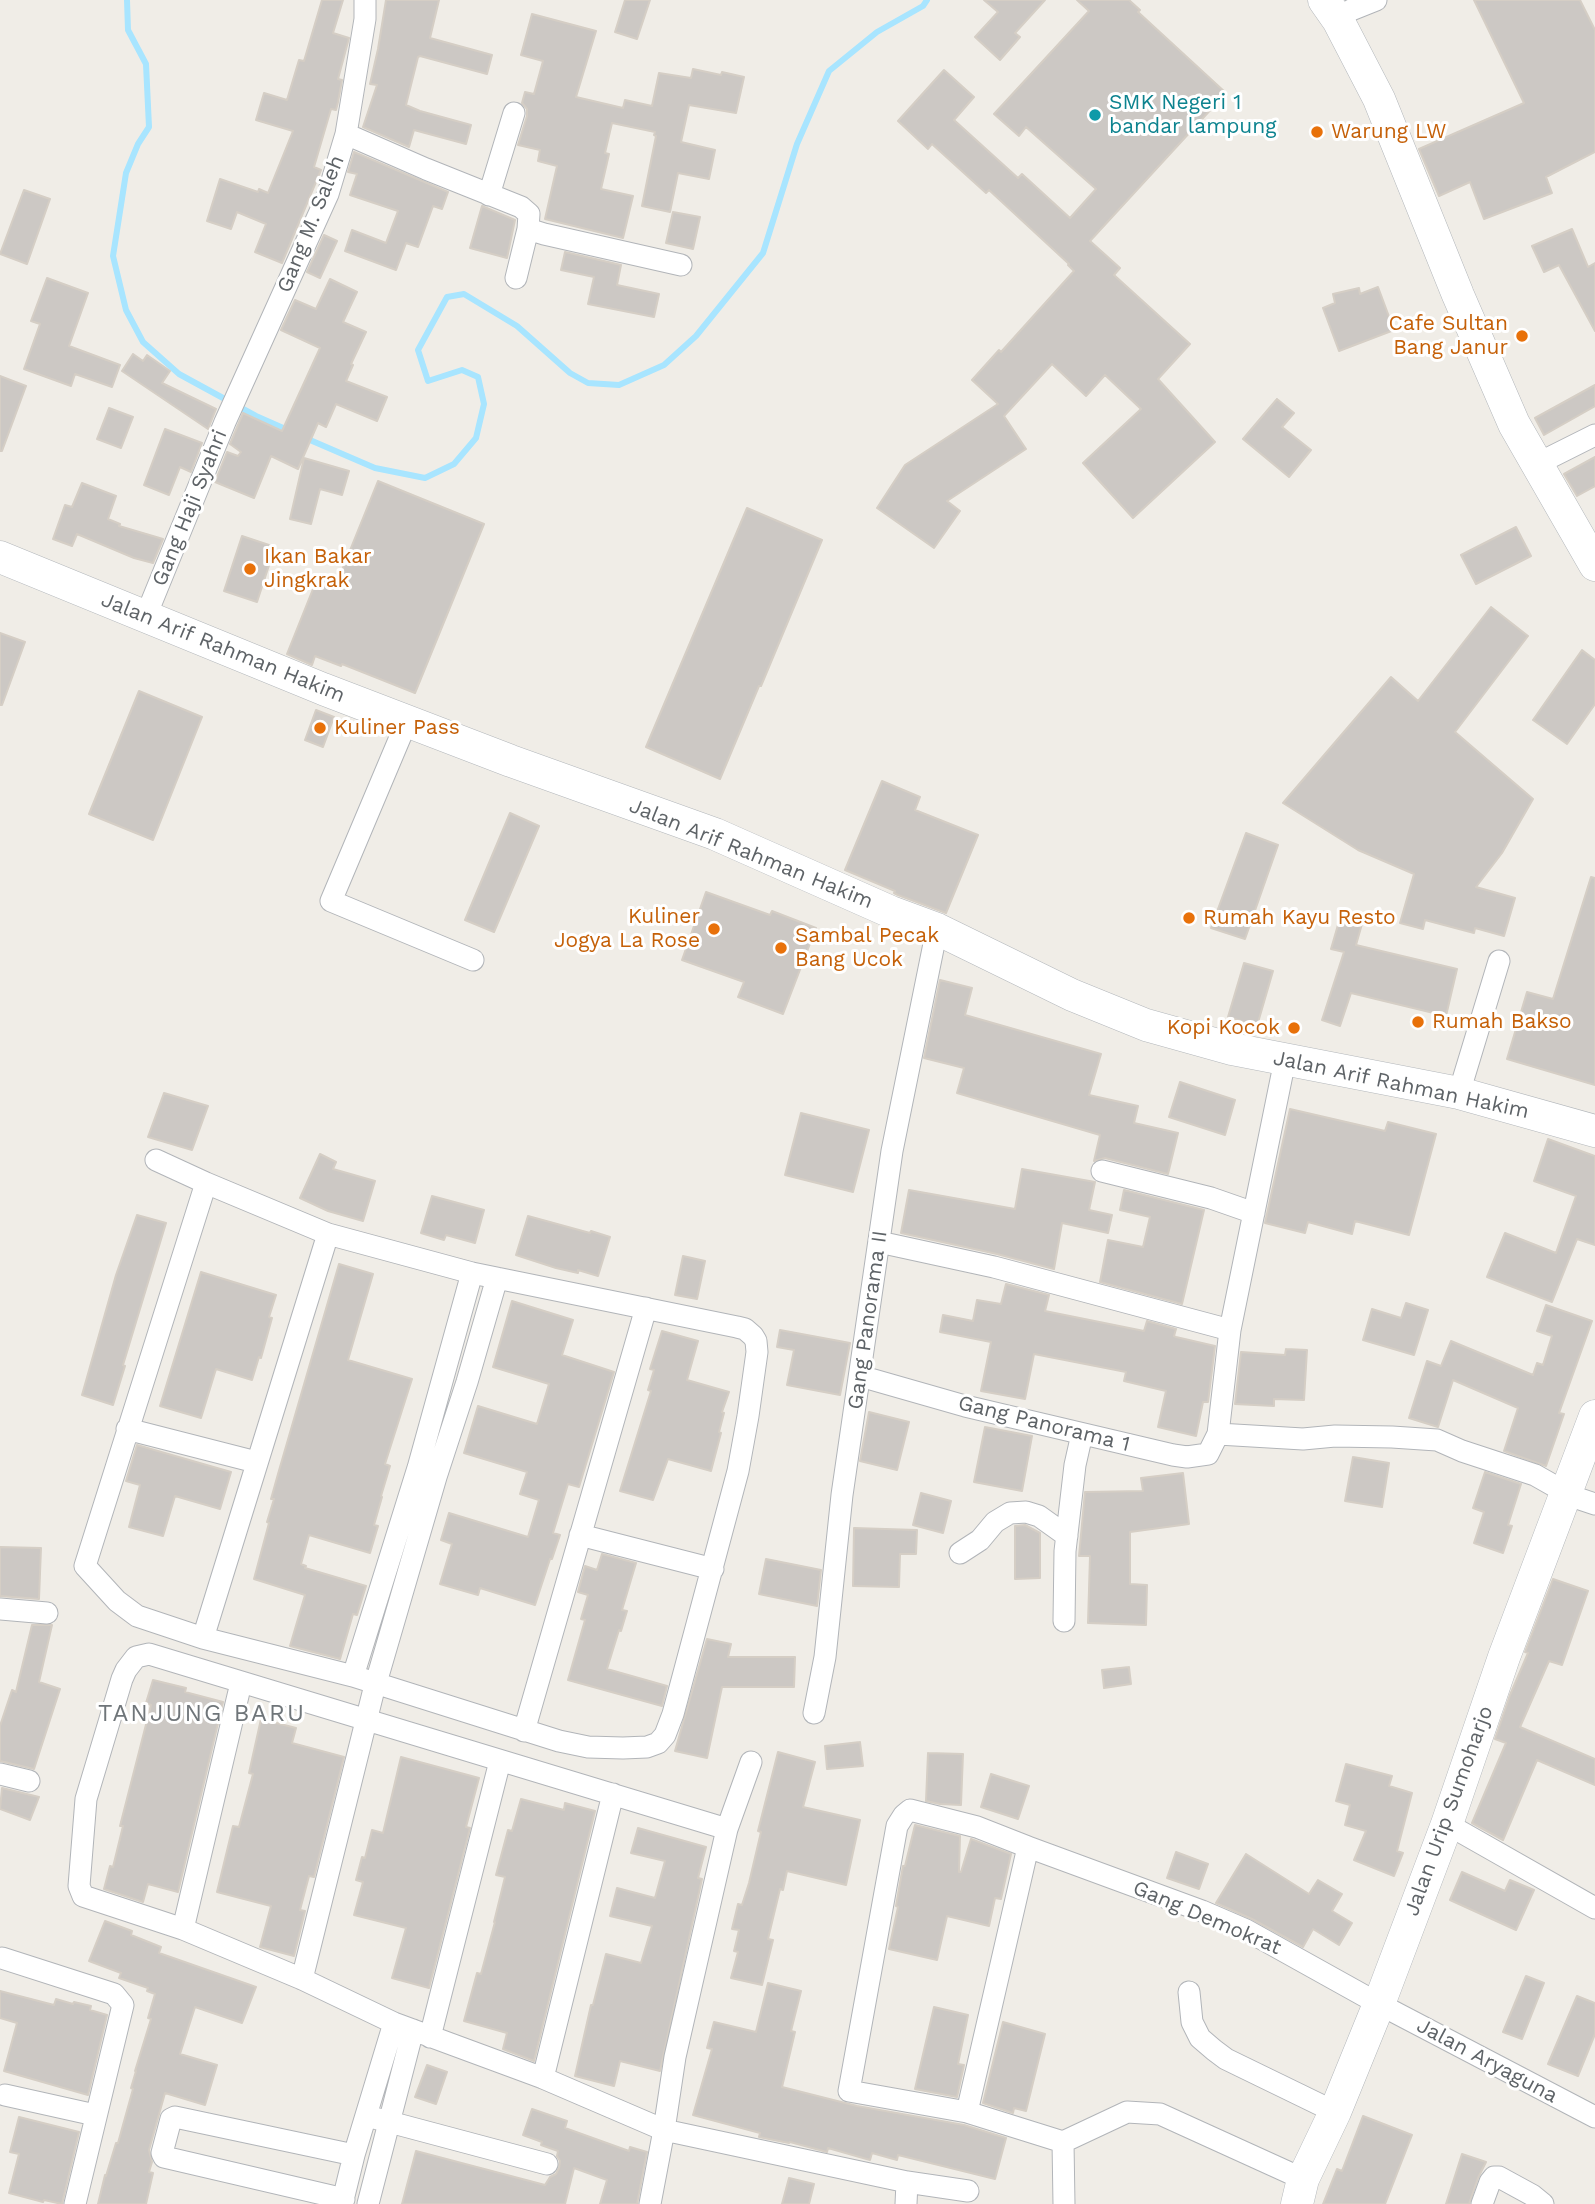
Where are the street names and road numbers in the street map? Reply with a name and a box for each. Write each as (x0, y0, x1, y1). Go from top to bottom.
street label: Gang M. Saleh (272, 152, 350, 296)
street label: Gang Haji Syahri (147, 426, 233, 590)
street label: Jalan Arif Rahman Hakim (97, 587, 349, 709)
street label: Jalan Arif Rahman Hakim (625, 793, 877, 915)
street label: Jalan Arif Rahman Hakim (1271, 1046, 1531, 1124)
street label: Gang Panorama II (843, 1229, 893, 1411)
street label: Gang Panorama 1 (956, 1390, 1132, 1458)
street label: Jalan Urip Sumoharjo (1399, 1703, 1499, 1919)
street label: Gang Demokrat (1129, 1875, 1285, 1961)
street label: Jalan Aryaguna (1412, 2013, 1562, 2109)

